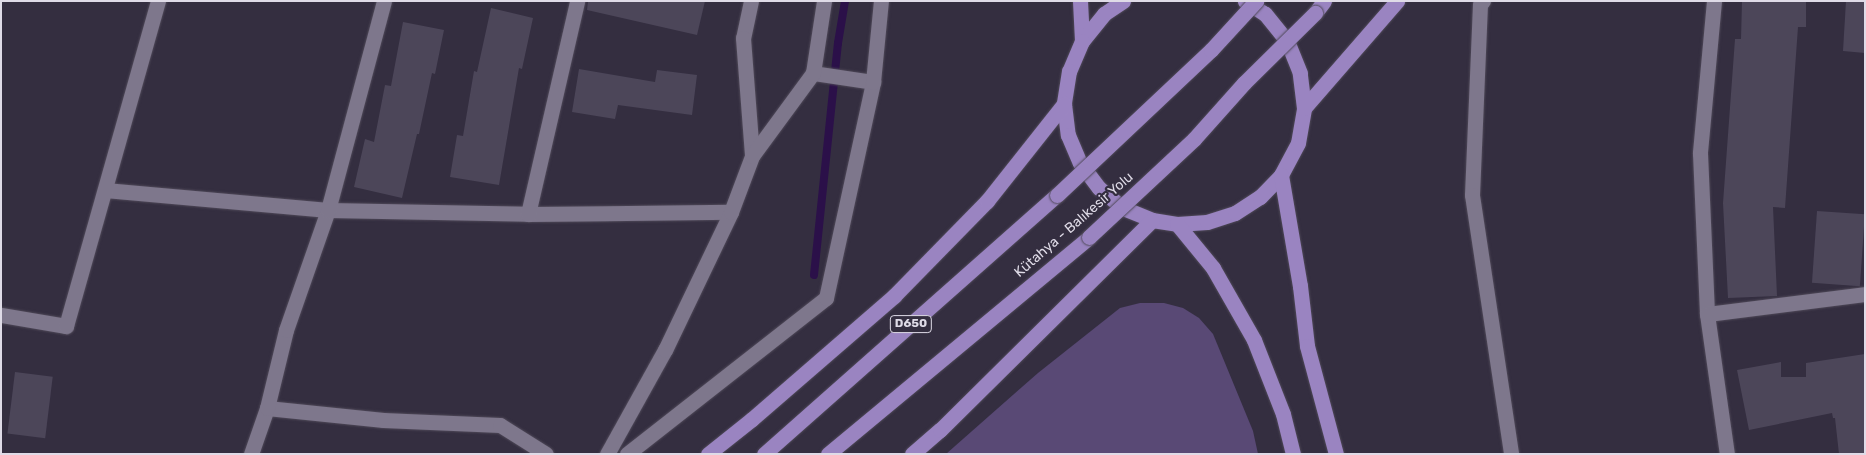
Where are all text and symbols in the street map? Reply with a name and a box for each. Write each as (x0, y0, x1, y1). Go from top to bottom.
street label: Kütahya - Balıkesir Yolu (1011, 169, 1137, 281)
road number: D650 (890, 314, 932, 334)

